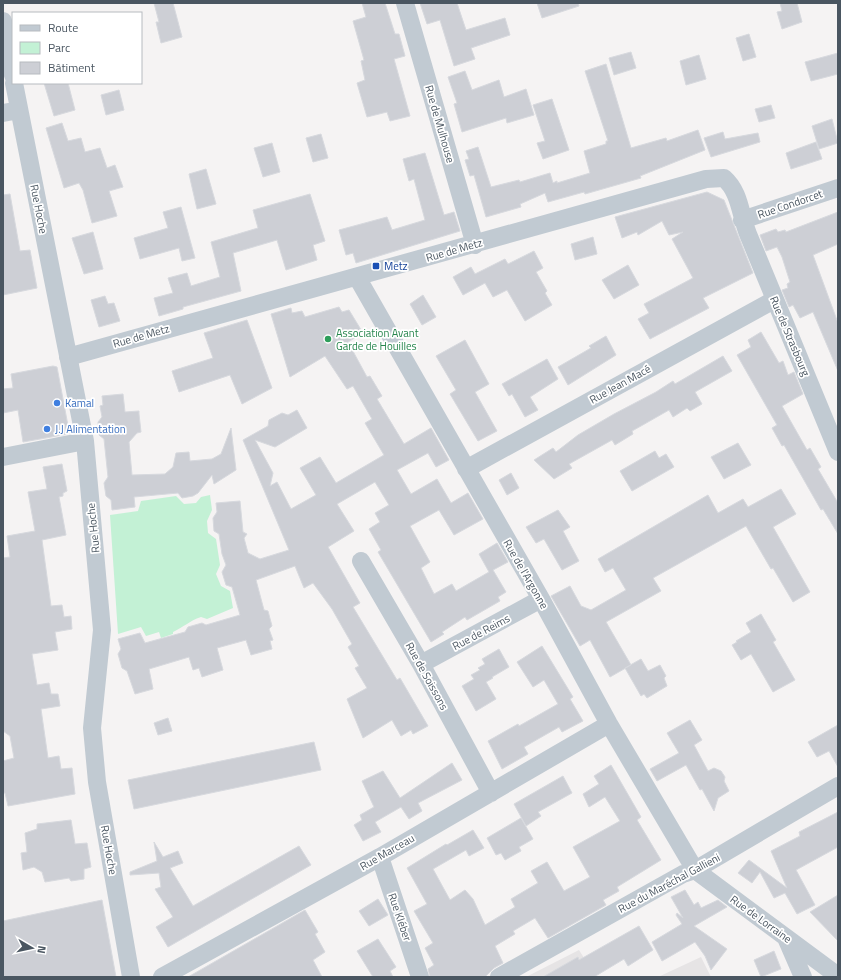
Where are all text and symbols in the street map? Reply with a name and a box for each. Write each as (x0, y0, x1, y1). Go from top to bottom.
legend (12, 12, 142, 84)
text: Route (48, 18, 78, 37)
text: Parc (48, 38, 70, 57)
text: Bâtiment (48, 58, 96, 77)
street label: Rue de Mulhouse (421, 83, 459, 165)
street label: Rue Hoche (26, 183, 52, 235)
street label: Rue Condorcet (755, 185, 825, 223)
street label: Rue de Metz (424, 234, 484, 266)
place label: Metz (384, 258, 408, 274)
marker: Metz (371, 261, 381, 271)
street label: Rue de Strasbourg (766, 294, 814, 379)
street label: Rue de Metz (111, 320, 171, 352)
place label: Association Avant Garde de Houilles (336, 325, 419, 354)
marker: Association Avant Garde de Houilles (323, 334, 333, 344)
street label: Rue Jean Macé (586, 360, 654, 408)
place label: Kamal (65, 395, 94, 411)
marker: Kamal (52, 398, 62, 408)
place label: J.J Alimentation (55, 421, 126, 437)
marker: J.J Alimentation (42, 424, 52, 434)
street label: Rue Hoche (82, 502, 104, 554)
street label: Rue de l'Argonne (500, 536, 553, 612)
street label: Rue de Reims (449, 610, 513, 654)
street label: Rue de Soissons (402, 639, 452, 713)
street label: Rue Hoche (97, 824, 121, 876)
street label: Rue Marceau (357, 830, 417, 874)
street label: Rue du Maréchal Gallieni (615, 849, 723, 917)
street label: Rue Kléber (384, 891, 416, 943)
street label: Rue de Lorraine (727, 891, 795, 947)
north arrow (12, 928, 52, 968)
text: N (33, 945, 50, 955)

